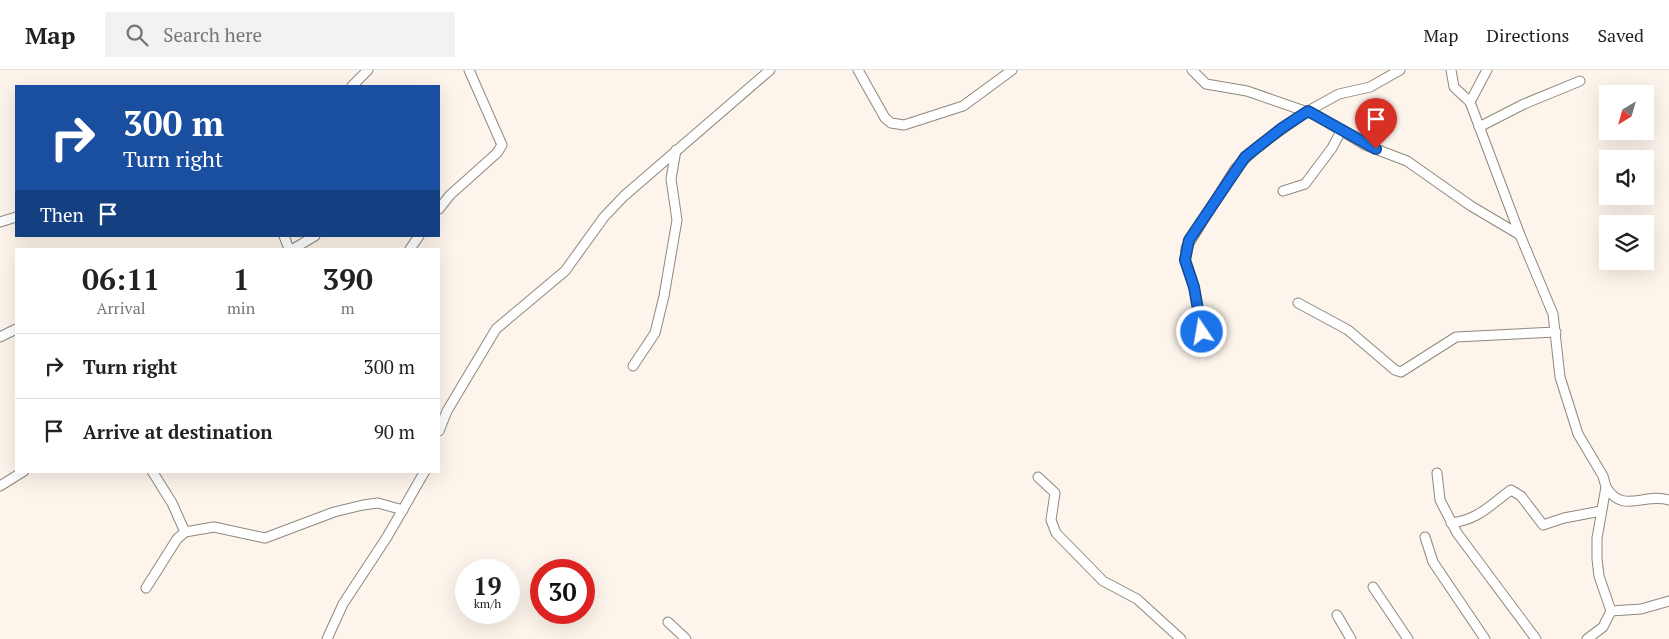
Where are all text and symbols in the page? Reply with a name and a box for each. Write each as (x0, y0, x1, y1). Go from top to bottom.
search box (105, 12, 455, 57)
text: Map (25, 19, 75, 51)
icon: search (123, 21, 151, 49)
text: Search here (163, 22, 262, 47)
text: Map (1423, 23, 1458, 47)
text: Directions (1486, 23, 1569, 47)
text: Saved (1597, 23, 1644, 47)
north arrow (1599, 85, 1654, 140)
map controls (1599, 85, 1654, 270)
pin (1355, 98, 1397, 149)
text: 300 m (123, 100, 224, 146)
icon: right (40, 105, 105, 170)
icon: arrive (1362, 105, 1390, 133)
text: Turn right (123, 144, 223, 173)
button: sound (1599, 150, 1654, 205)
icon: arrive (94, 200, 122, 228)
text: Then (40, 202, 84, 227)
button: layers (1599, 215, 1654, 270)
text: 06:11 (82, 259, 160, 299)
text: 1 (233, 259, 250, 299)
text: 390 (322, 259, 373, 299)
text: Arrival (96, 297, 146, 319)
text: min (227, 297, 255, 319)
text: m (341, 297, 354, 319)
position arrow (1175, 305, 1227, 357)
icon: right (40, 352, 68, 380)
text: Turn right (83, 354, 177, 379)
text: 300 m (364, 354, 415, 379)
icon: arrive (40, 417, 68, 445)
text: Arrive at destination (83, 419, 272, 444)
text: 90 m (374, 419, 415, 444)
speed limit sign: 30 (530, 559, 595, 624)
text: 19 (473, 569, 502, 602)
text: km/h (474, 596, 501, 611)

